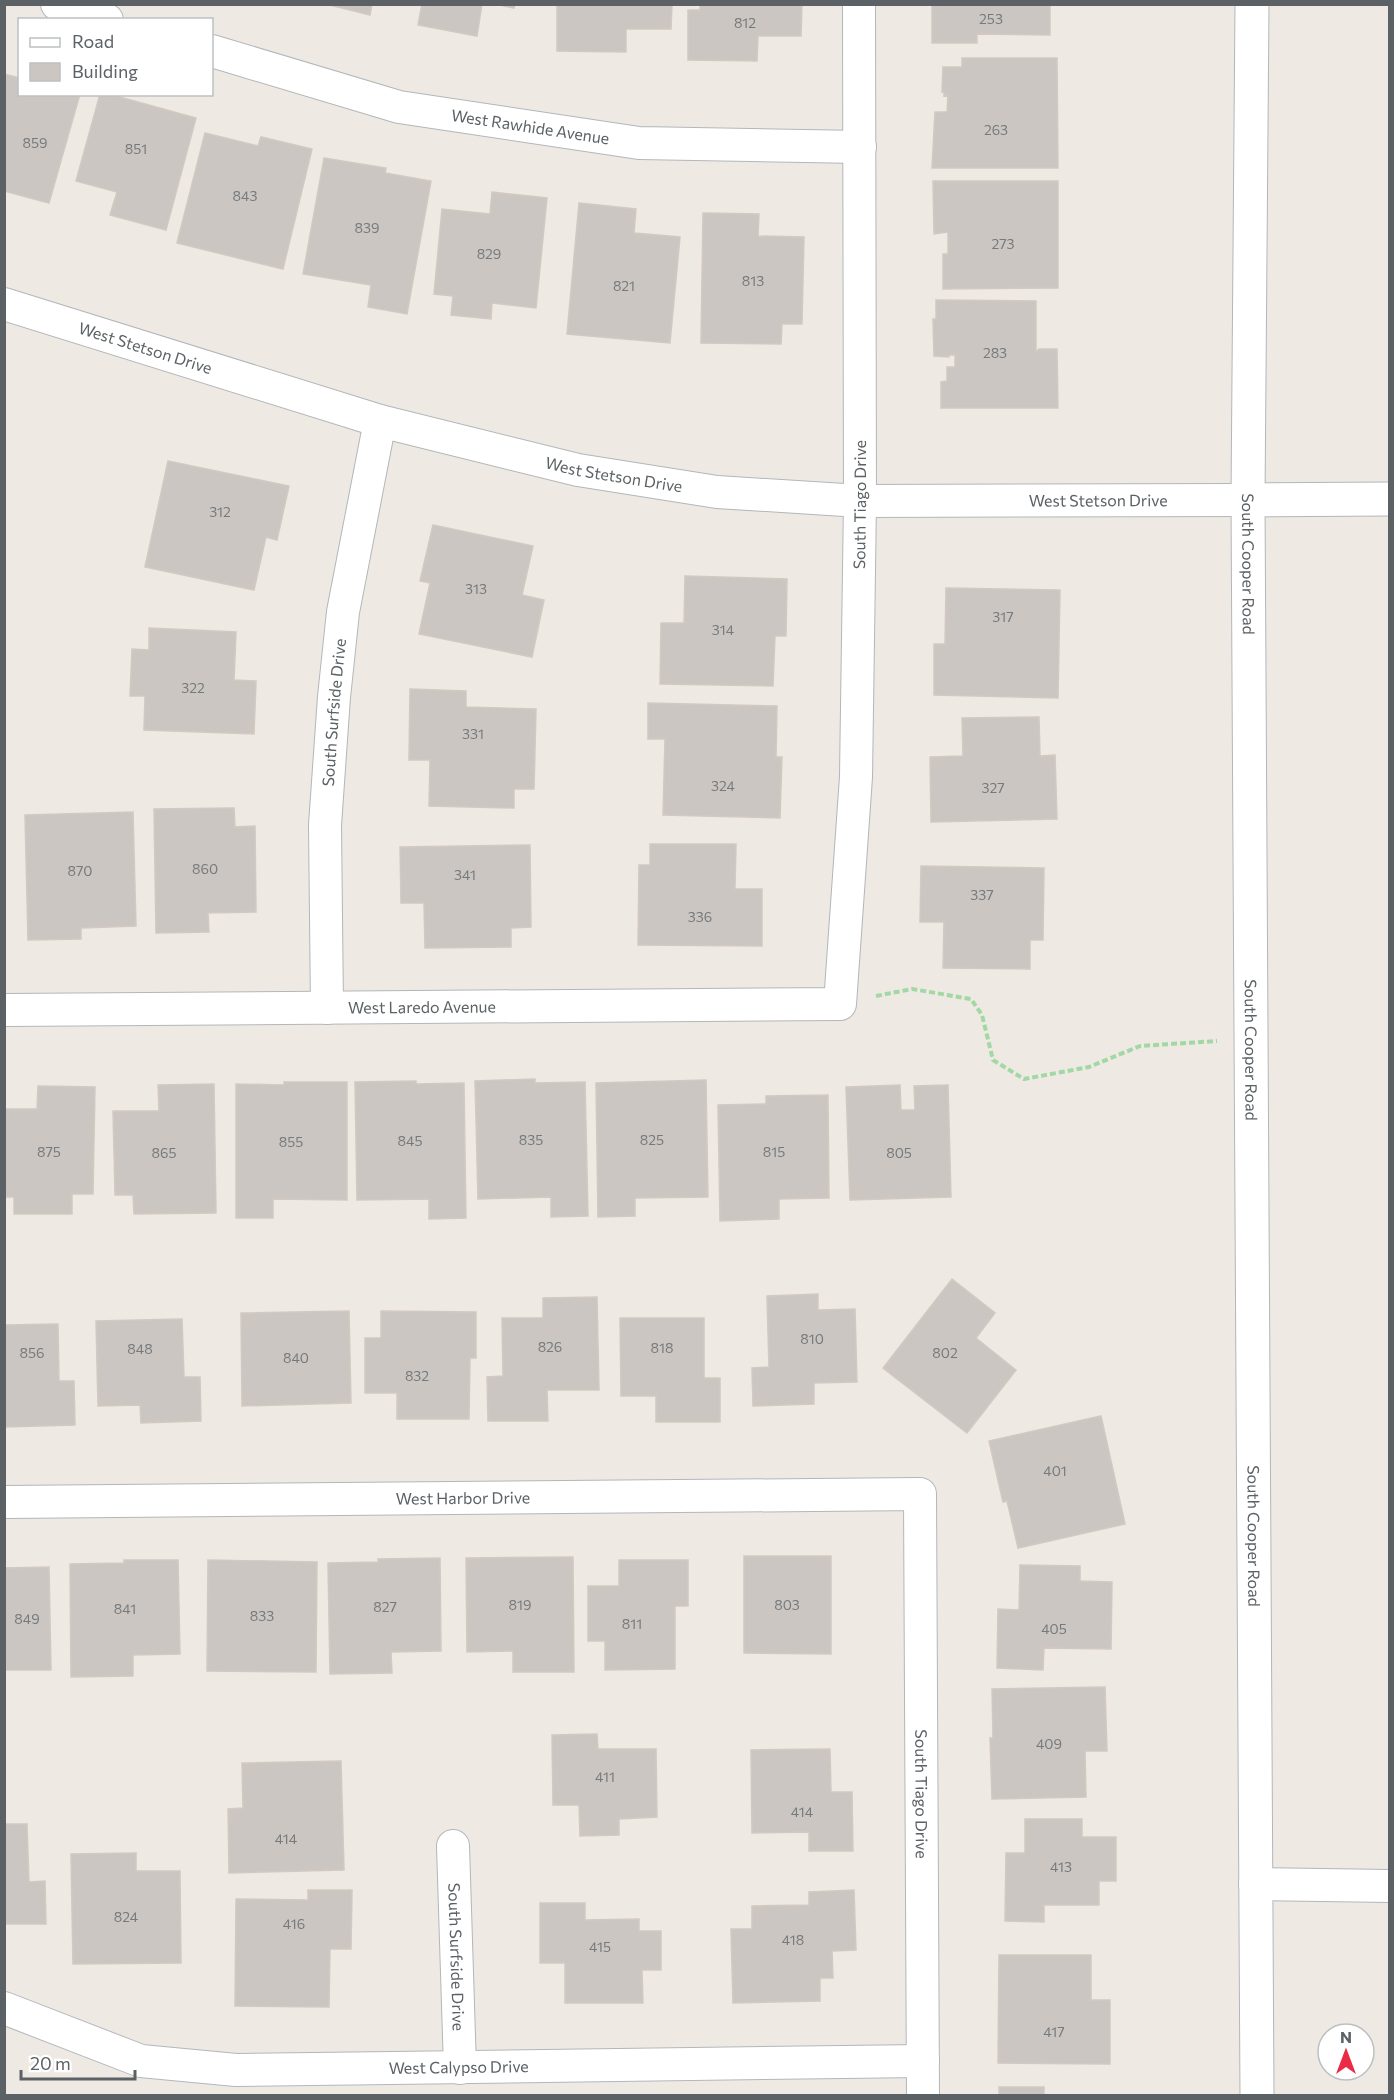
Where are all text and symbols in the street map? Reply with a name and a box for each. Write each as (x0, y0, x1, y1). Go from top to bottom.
house number: 253 (979, 10, 1003, 27)
house number: 812 (734, 14, 756, 31)
legend (18, 18, 213, 96)
text: Road (72, 30, 114, 52)
text: Building (72, 60, 138, 82)
street label: West Rawhide Avenue (450, 105, 611, 147)
house number: 263 (984, 121, 1008, 138)
house number: 859 (22, 134, 48, 151)
house number: 851 (125, 140, 147, 157)
house number: 843 (233, 187, 257, 204)
house number: 839 (355, 219, 379, 236)
house number: 273 (991, 235, 1015, 252)
house number: 829 (477, 245, 501, 262)
house number: 813 (742, 272, 764, 289)
house number: 821 (613, 277, 635, 294)
street label: West Stetson Drive (76, 318, 215, 377)
house number: 283 (983, 344, 1007, 361)
street label: South Tiago Drive (849, 440, 869, 569)
street label: West Stetson Drive (544, 452, 684, 495)
street label: West Stetson Drive (1029, 490, 1168, 510)
street label: South Cooper Road (1239, 493, 1259, 635)
house number: 312 (209, 503, 231, 520)
house number: 313 (465, 580, 487, 597)
house number: 317 (992, 608, 1014, 625)
house number: 314 (712, 621, 735, 638)
street label: South Surfside Drive (318, 637, 349, 787)
house number: 322 (181, 679, 205, 696)
house number: 331 (462, 725, 484, 742)
house number: 324 (711, 777, 736, 794)
house number: 327 (981, 779, 1005, 796)
house number: 860 (192, 860, 218, 877)
house number: 870 (68, 862, 92, 879)
house number: 341 (454, 866, 476, 883)
house number: 337 (970, 886, 994, 903)
house number: 336 (688, 908, 712, 925)
street label: South Cooper Road (1242, 979, 1262, 1121)
street label: West Laredo Avenue (348, 996, 496, 1017)
house number: 835 (519, 1131, 543, 1148)
house number: 825 (640, 1131, 664, 1148)
house number: 845 (398, 1132, 422, 1149)
house number: 855 (279, 1133, 303, 1150)
house number: 875 (37, 1143, 61, 1160)
house number: 815 (763, 1143, 785, 1160)
house number: 865 (151, 1144, 177, 1161)
house number: 805 (886, 1144, 912, 1161)
house number: 810 (800, 1330, 824, 1347)
house number: 826 (538, 1338, 562, 1355)
house number: 818 (651, 1339, 673, 1356)
house number: 848 (127, 1340, 153, 1357)
house number: 856 (19, 1344, 45, 1361)
house number: 802 (932, 1344, 958, 1361)
house number: 840 (283, 1349, 309, 1366)
house number: 832 (405, 1367, 429, 1384)
house number: 401 (1043, 1462, 1067, 1479)
street label: South Cooper Road (1244, 1465, 1264, 1607)
street label: West Harbor Drive (396, 1487, 530, 1508)
house number: 819 (509, 1596, 531, 1613)
house number: 803 (774, 1596, 800, 1613)
house number: 827 (373, 1598, 397, 1615)
house number: 841 (114, 1600, 136, 1617)
house number: 833 (250, 1607, 274, 1624)
house number: 849 (14, 1610, 40, 1627)
house number: 811 (622, 1615, 642, 1632)
house number: 405 (1041, 1620, 1067, 1637)
street label: South Tiago Drive (912, 1729, 932, 1859)
house number: 409 (1036, 1735, 1062, 1752)
house number: 411 (595, 1768, 615, 1785)
house number: 414 (791, 1803, 814, 1820)
house number: 414 (275, 1830, 298, 1847)
house number: 413 (1050, 1858, 1072, 1875)
street label: South Surfside Drive (445, 1882, 469, 2031)
house number: 824 (114, 1908, 139, 1925)
house number: 416 (283, 1915, 305, 1932)
house number: 418 (782, 1931, 804, 1948)
house number: 415 (589, 1938, 611, 1955)
north arrow (1316, 2022, 1376, 2082)
house number: 417 (1043, 2023, 1065, 2040)
text: N (1340, 2027, 1352, 2046)
scale bar (21, 2043, 135, 2081)
text: 20 m (30, 2052, 71, 2074)
street label: West Calypso Drive (388, 2056, 529, 2077)

